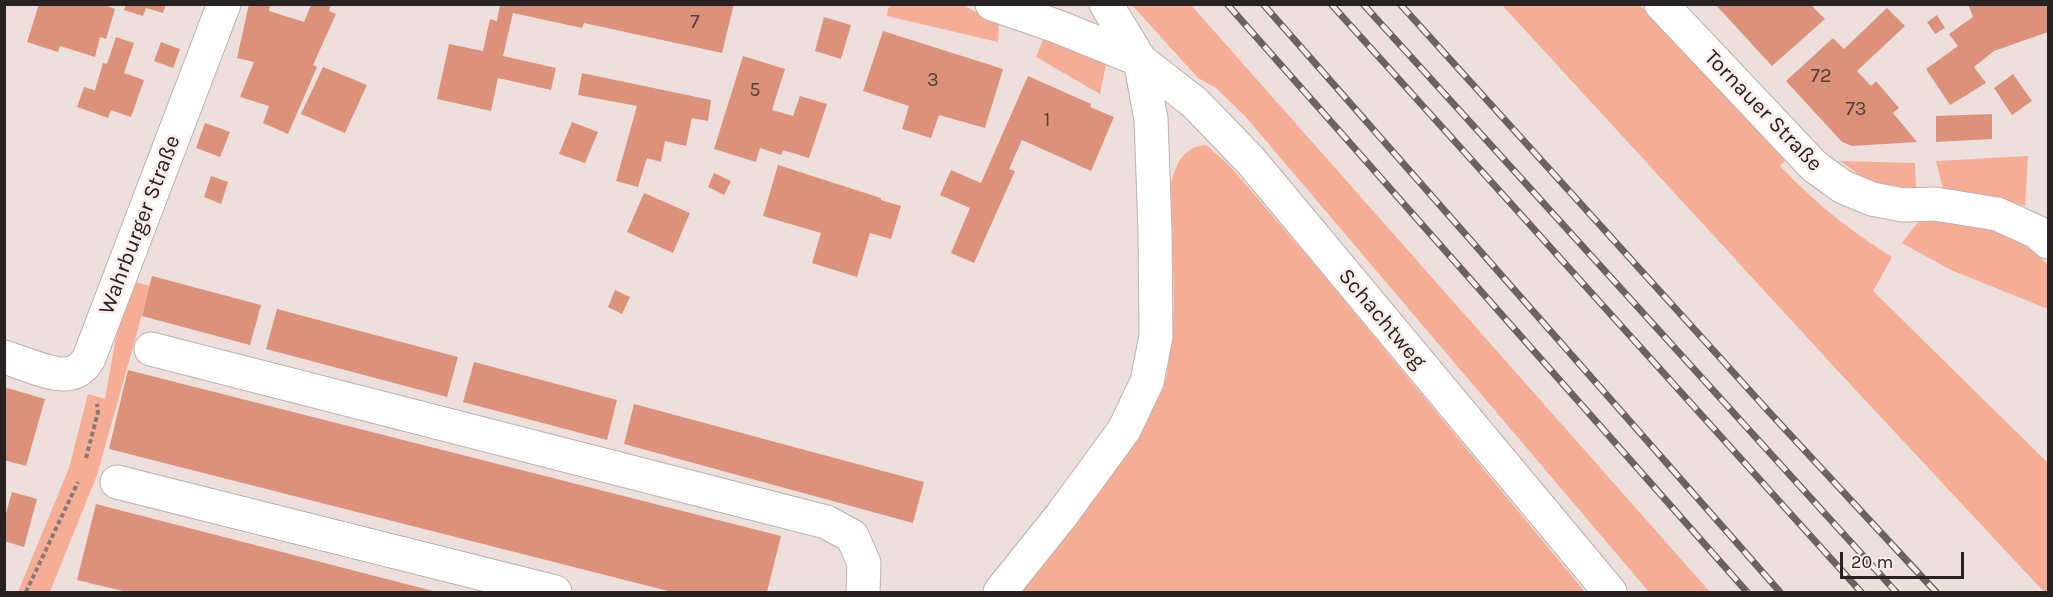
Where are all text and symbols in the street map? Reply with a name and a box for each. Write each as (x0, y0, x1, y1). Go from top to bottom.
house number: 7 (690, 10, 700, 34)
street label: Tornauer Straße (1698, 45, 1828, 177)
house number: 72 (1811, 64, 1831, 88)
house number: 3 (927, 68, 939, 92)
house number: 5 (749, 78, 761, 102)
house number: 73 (1845, 97, 1867, 121)
house number: 1 (1044, 108, 1050, 132)
street label: Wahrburger Straße (94, 132, 186, 318)
street label: Schachtweg (1332, 264, 1432, 374)
scale bar (1843, 540, 1968, 578)
text: 20 m (1851, 551, 1893, 573)

